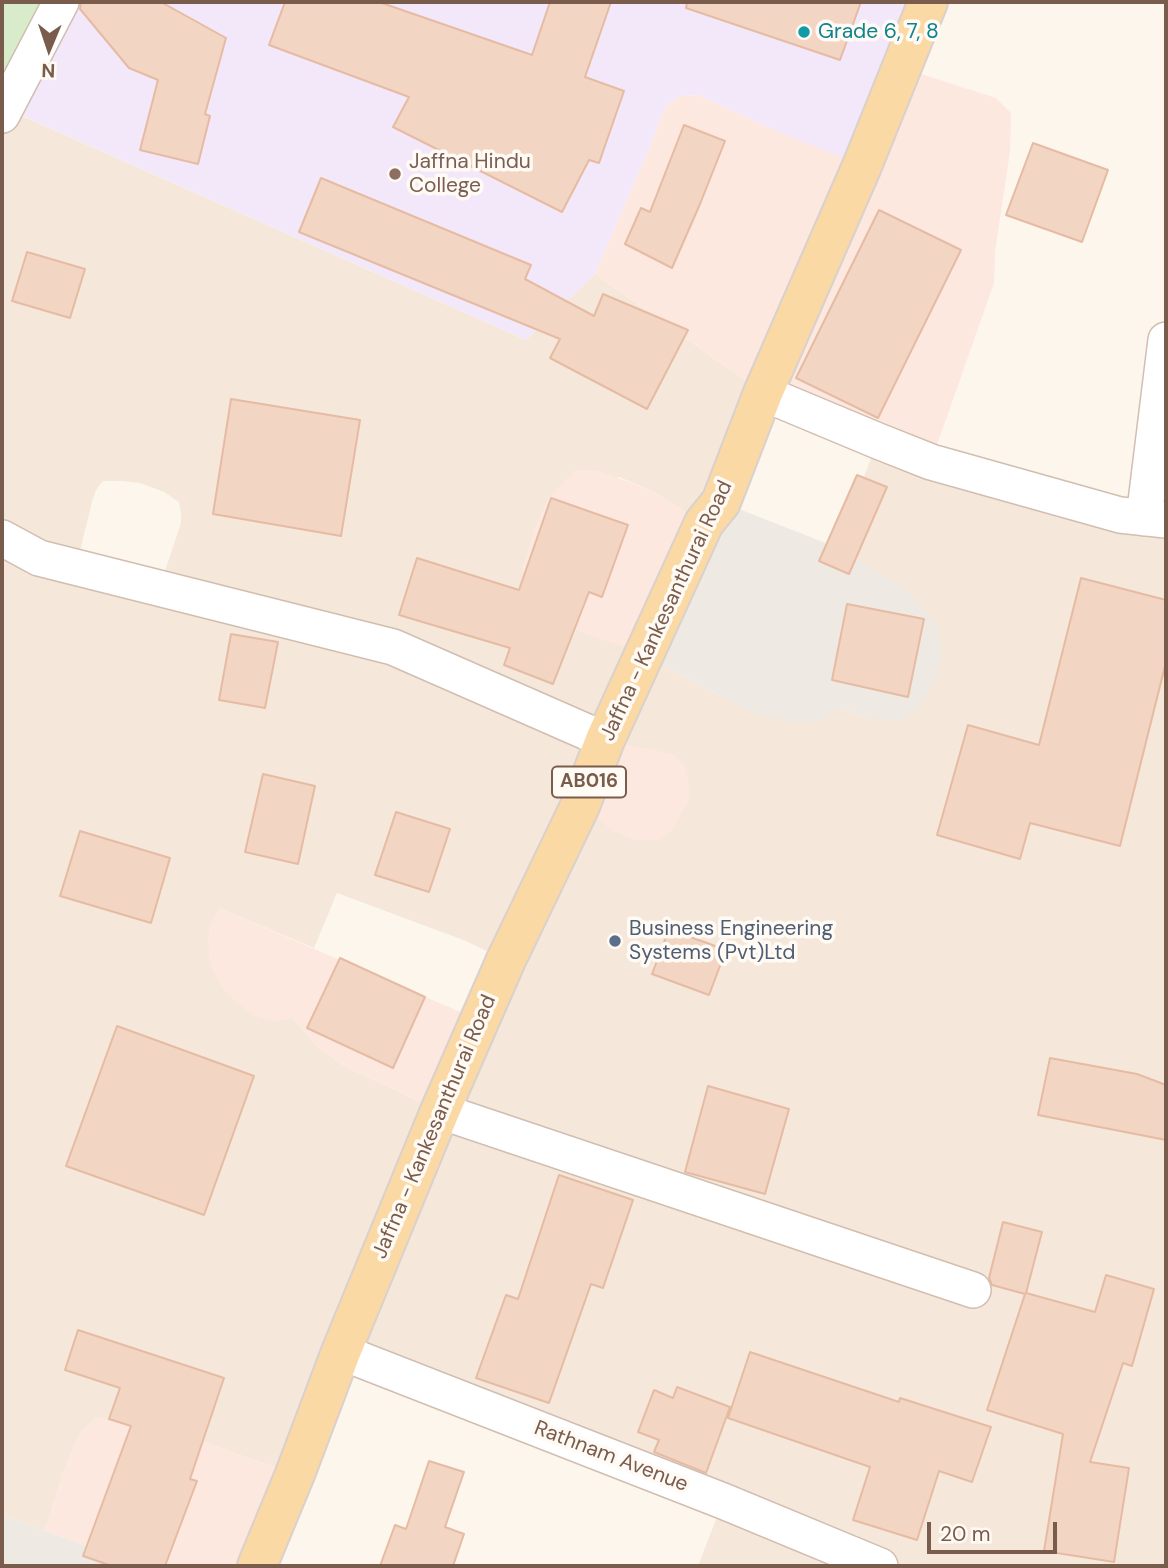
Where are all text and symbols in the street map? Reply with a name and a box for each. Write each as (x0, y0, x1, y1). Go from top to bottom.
north arrow (14, 14, 84, 84)
place label: Grade 6, 7, 8 (818, 19, 939, 45)
marker: Grade 6, 7, 8 (796, 24, 812, 40)
text: N (41, 58, 56, 83)
place label: Jaffna Hindu College (409, 149, 531, 199)
marker: Jaffna Hindu College (387, 166, 403, 182)
street label: Jaffna - Kankesanthurai Road (595, 477, 739, 745)
road number: AB016 (552, 766, 626, 797)
place label: Business Engineering Systems (Pvt)Ltd (629, 916, 833, 966)
marker: Business Engineering Systems (Pvt)Ltd (607, 933, 623, 949)
street label: Jaffna - Kankesanthurai Road (368, 991, 502, 1263)
street label: Rathnam Avenue (531, 1416, 691, 1498)
scale bar (930, 1508, 1060, 1552)
text: 20 m (940, 1520, 991, 1548)

